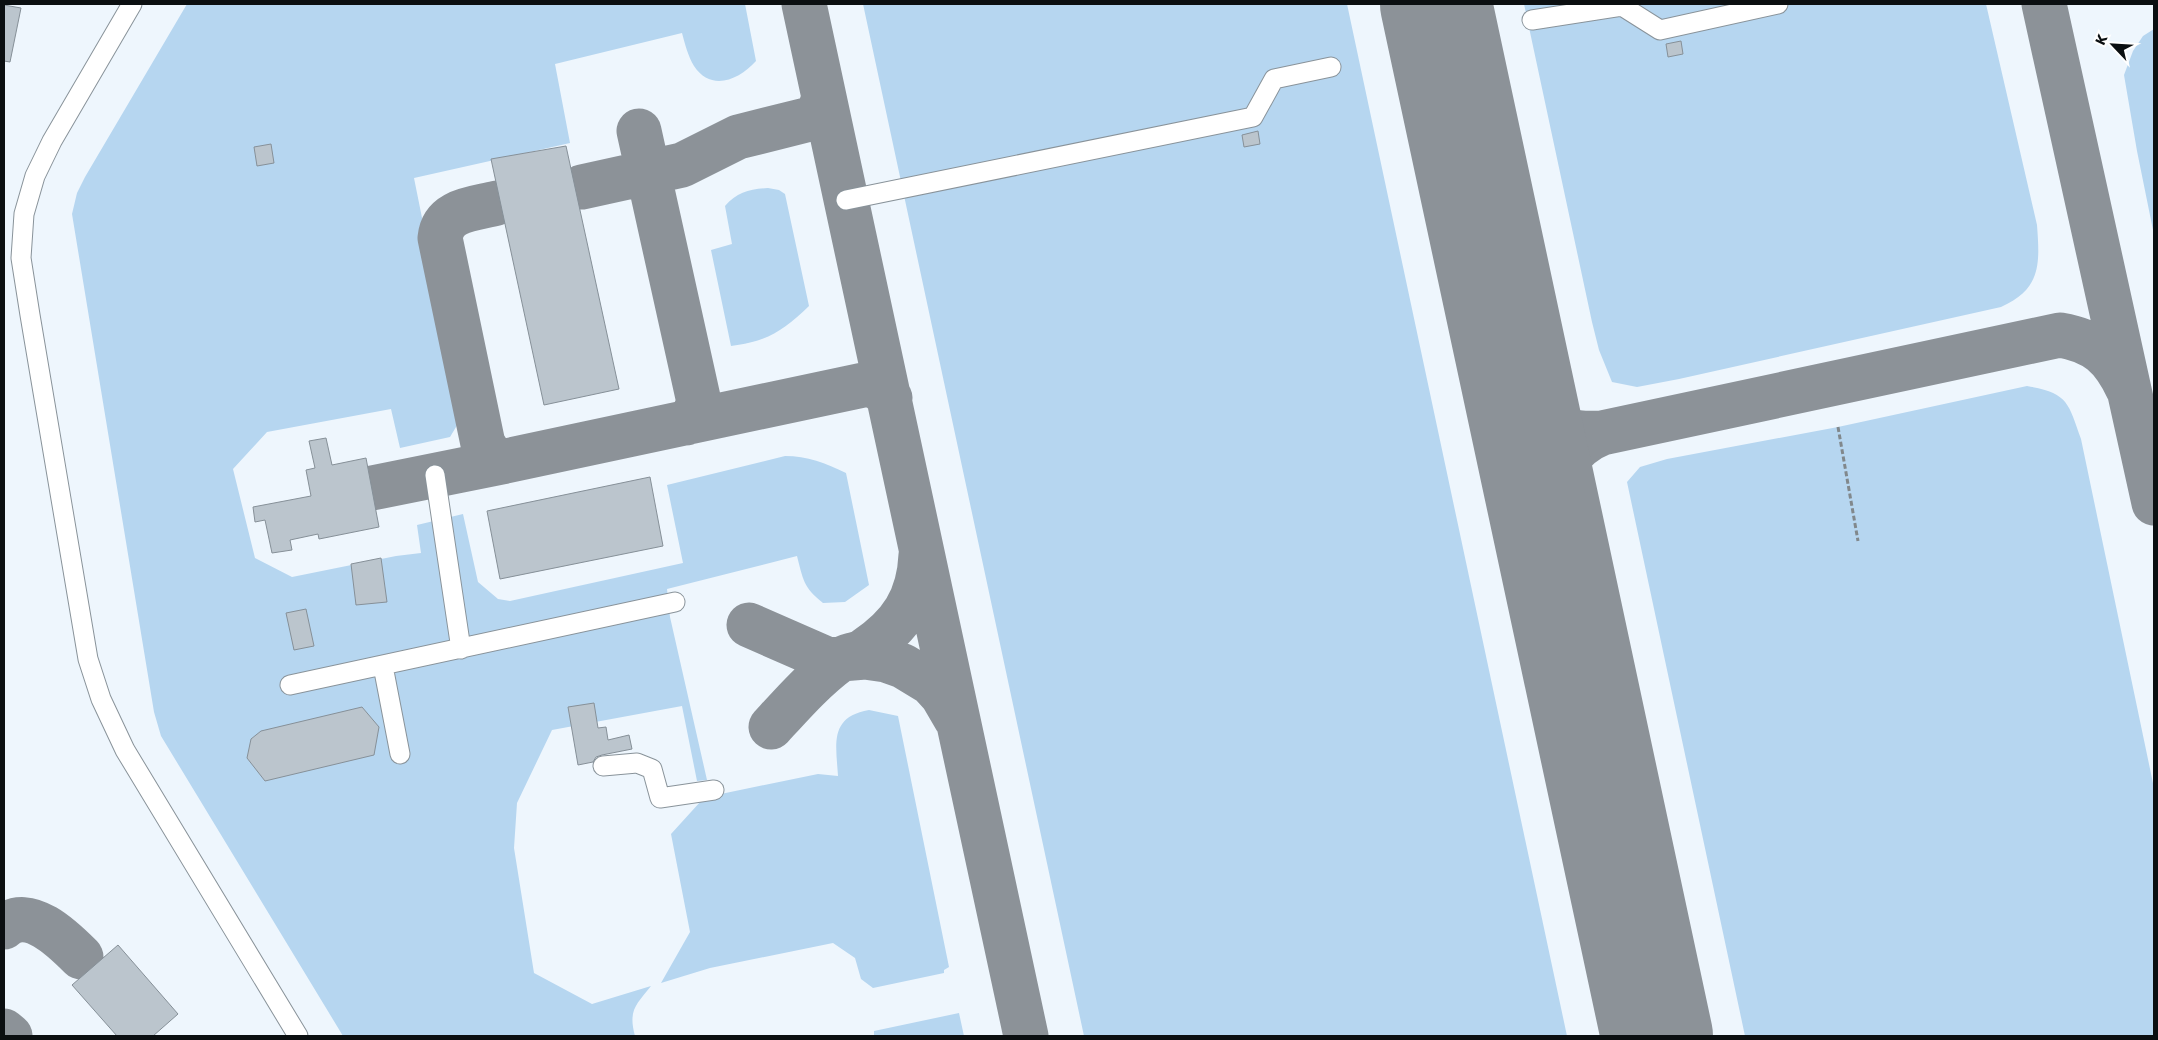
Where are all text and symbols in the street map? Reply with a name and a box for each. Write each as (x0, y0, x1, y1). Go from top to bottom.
north arrow (2088, 20, 2138, 70)
text: K (2090, 31, 2112, 48)

